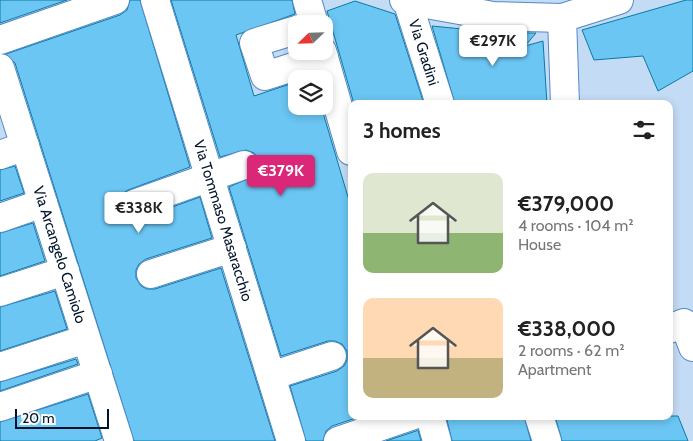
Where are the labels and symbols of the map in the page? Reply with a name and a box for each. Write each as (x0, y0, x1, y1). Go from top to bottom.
north arrow (288, 15, 332, 60)
street label: Via Gradini (405, 17, 443, 88)
pin: €297K (458, 24, 528, 67)
street label: Via Tommaso Masaracchio (190, 138, 256, 304)
pin: €379K (246, 154, 316, 197)
street label: Via Arcangelo Camiolo (29, 184, 90, 325)
pin: €338K (104, 192, 174, 234)
scale bar (15, 406, 109, 429)

